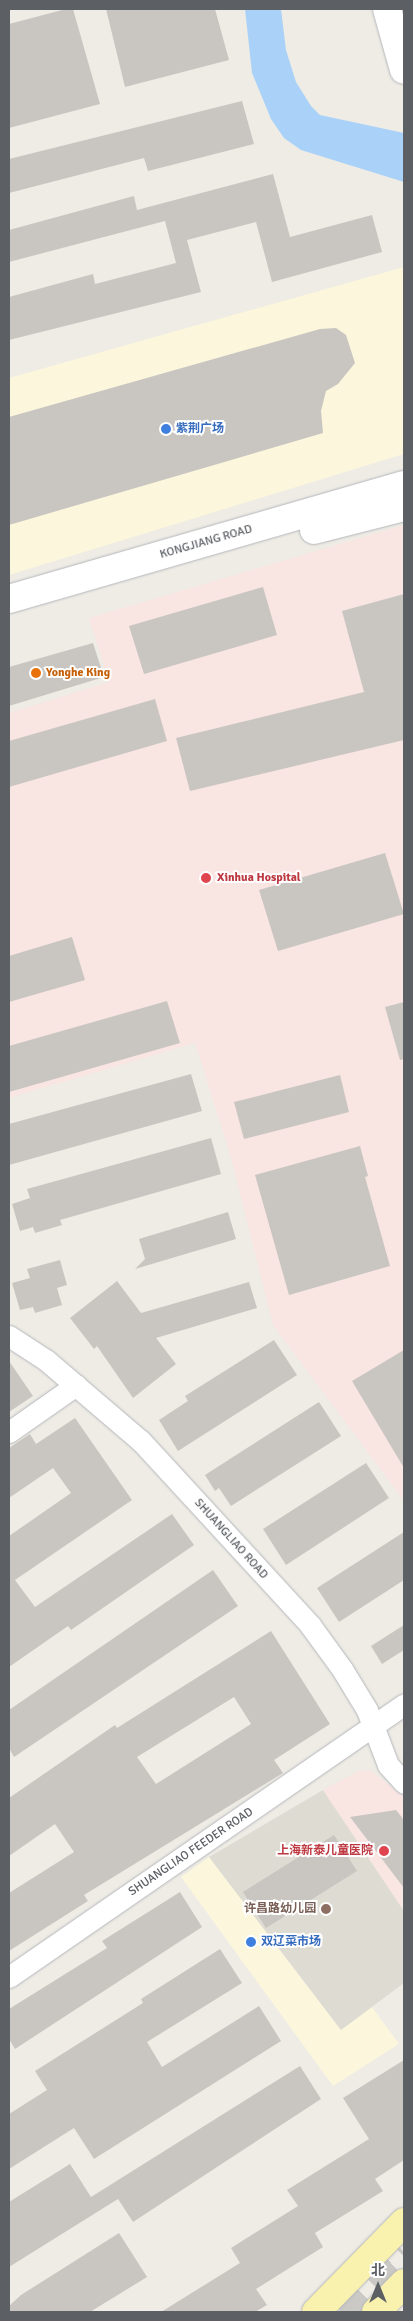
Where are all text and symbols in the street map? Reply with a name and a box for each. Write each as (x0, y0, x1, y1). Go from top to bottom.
place label: 紫荆广场 (176, 422, 224, 436)
marker: 紫荆广场 (160, 423, 172, 435)
street label: KONGJIANG ROAD (158, 522, 254, 562)
place label: Yonghe King (46, 666, 110, 680)
marker: Yonghe King (30, 667, 42, 679)
marker: Xinhua Hospital (199, 871, 213, 885)
place label: Xinhua Hospital (217, 871, 301, 885)
street label: SHUANGLIAO ROAD (191, 1496, 271, 1582)
street label: SHUANGLIAO FEEDER ROAD (126, 1805, 256, 1899)
place label: 上海新泰儿童医院 (277, 1844, 373, 1858)
marker: 上海新泰儿童医院 (377, 1844, 391, 1858)
place label: 许昌路幼儿园 (244, 1902, 316, 1916)
marker: 许昌路幼儿园 (320, 1903, 332, 1915)
place label: 双辽菜市场 (261, 1935, 321, 1949)
marker: 双辽菜市场 (245, 1936, 257, 1948)
north arrow (353, 2261, 403, 2311)
text: 北 (371, 2262, 385, 2279)

